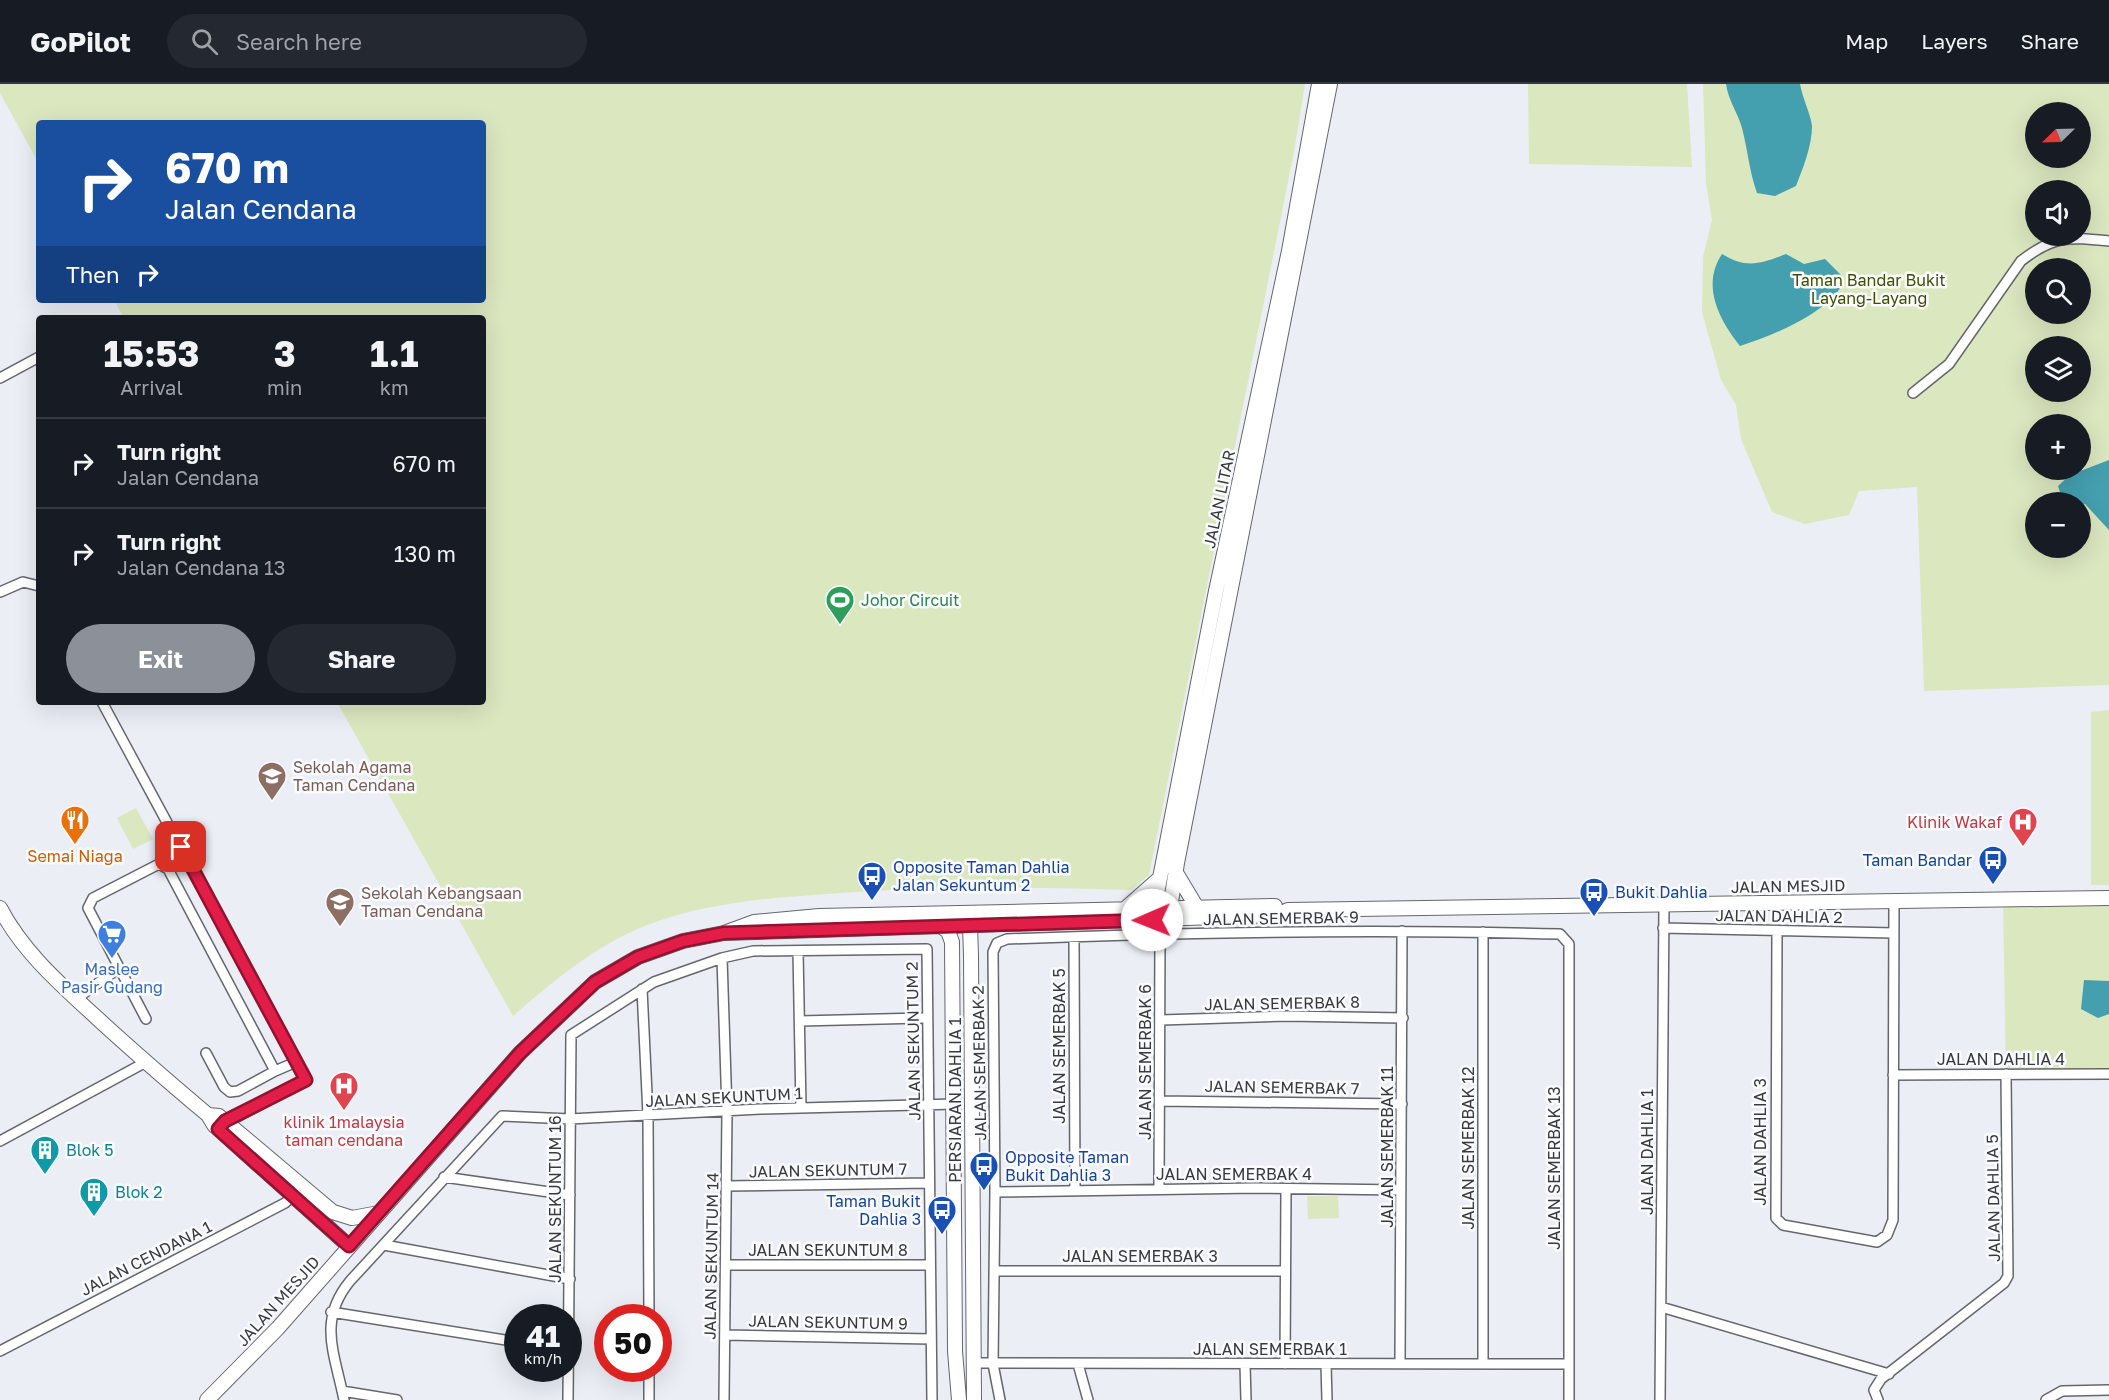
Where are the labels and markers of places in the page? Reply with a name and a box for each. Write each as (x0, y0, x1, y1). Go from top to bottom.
sports icon: Johor Circuit (824, 584, 856, 626)
place label: Johor Circuit (861, 590, 960, 610)
place label: Sekolah Agama Taman Cendana (293, 757, 415, 795)
school or university icon: Sekolah Agama Taman Cendana (256, 760, 288, 802)
restaurant icon: Semai Niaga (59, 804, 91, 846)
hospital icon: Klinik Wakaf (2007, 806, 2039, 848)
place label: Klinik Wakaf (1907, 812, 2002, 832)
pin (155, 821, 206, 872)
bus stop icon: Taman Bandar (1977, 844, 2009, 886)
place label: Semai Niaga (27, 846, 123, 866)
place label: Taman Bandar (1863, 850, 1972, 870)
place label: Opposite Taman Dahlia Jalan Sekuntum 2 (893, 857, 1070, 895)
bus stop icon: Opposite Taman Dahlia Jalan Sekuntum 2 (856, 860, 888, 902)
bus stop icon: Bukit Dahlia (1578, 876, 1610, 918)
place label: Bukit Dahlia (1615, 882, 1708, 902)
place label: Sekolah Kebangsaan Taman Cendana (361, 883, 522, 921)
school or university icon: Sekolah Kebangsaan Taman Cendana (324, 886, 356, 928)
supermarket icon: Maslee Pasir Gudang (96, 918, 128, 960)
place label: Maslee Pasir Gudang (61, 959, 163, 997)
hospital icon: klinik 1malaysia taman cendana (328, 1070, 360, 1112)
place label: klinik 1malaysia taman cendana (283, 1112, 405, 1150)
building icon: Blok 5 (29, 1134, 61, 1176)
place label: Blok 5 (66, 1140, 114, 1160)
place label: Opposite Taman Bukit Dahlia 3 (1005, 1147, 1129, 1185)
bus stop icon: Opposite Taman Bukit Dahlia 3 (968, 1150, 1000, 1192)
building icon: Blok 2 (78, 1176, 110, 1218)
place label: Blok 2 (115, 1182, 163, 1202)
place label: Taman Bukit Dahlia 3 (826, 1191, 921, 1229)
bus stop icon: Taman Bukit Dahlia 3 (926, 1194, 958, 1236)

